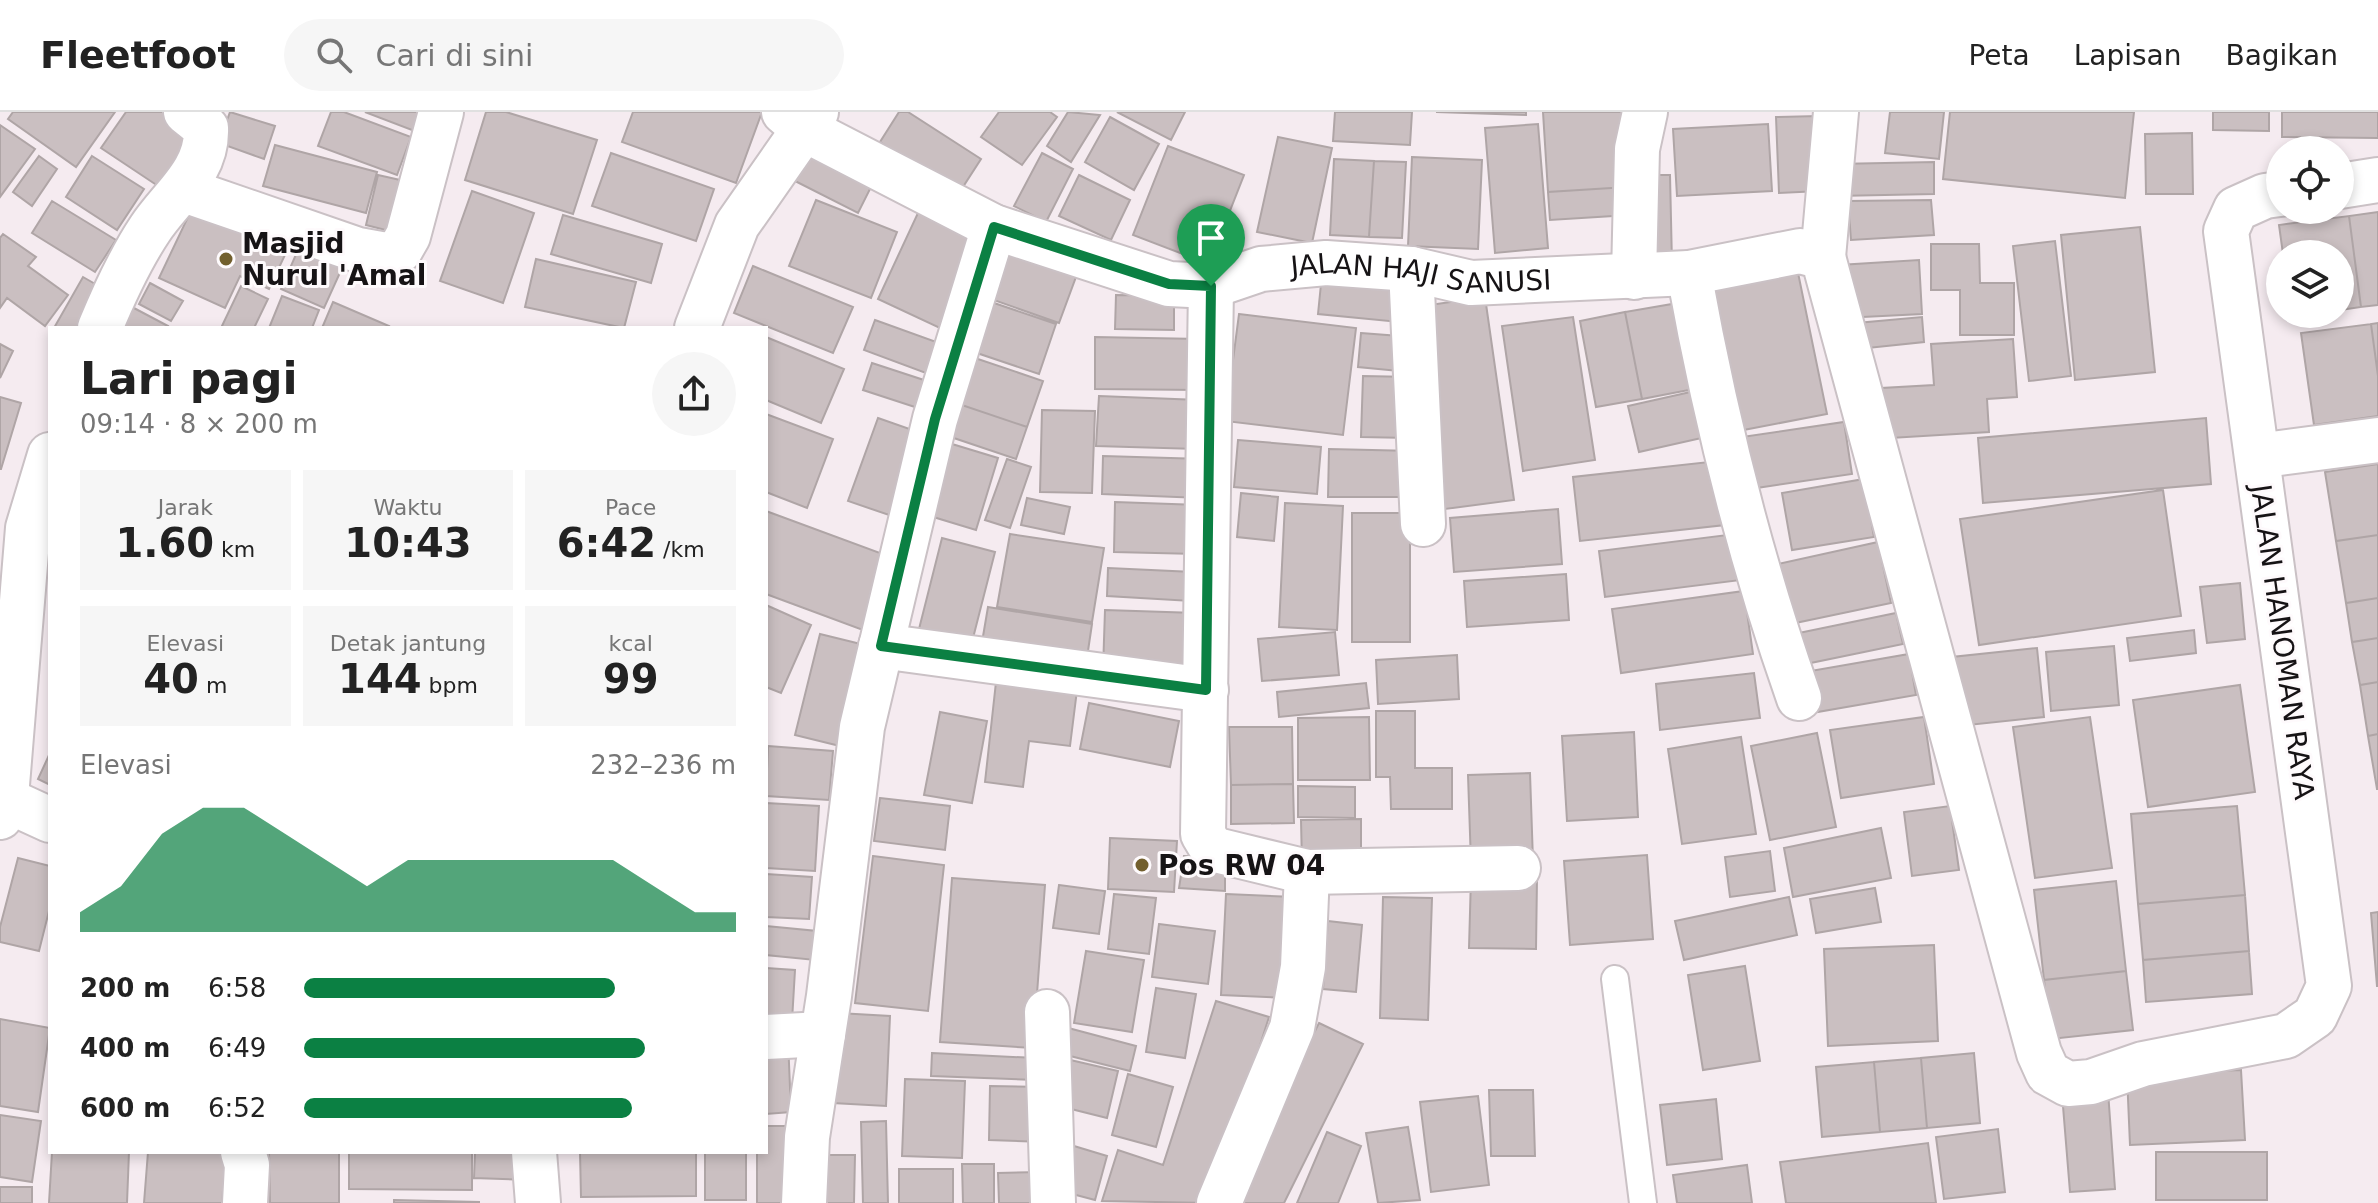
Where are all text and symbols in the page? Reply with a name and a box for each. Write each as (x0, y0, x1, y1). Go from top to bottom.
search box (284, 19, 844, 91)
text: Fleetfoot (40, 33, 236, 77)
icon: search (312, 33, 356, 77)
text: Cari di sini (376, 38, 533, 73)
text: Peta (1968, 39, 2030, 72)
text: Lapisan (2074, 39, 2181, 72)
text: Bagikan (2225, 39, 2338, 72)
map controls (2266, 136, 2354, 328)
button: locate (2266, 136, 2354, 224)
pin (1177, 204, 1245, 286)
icon: arrive (1189, 216, 1233, 260)
place label: Masjid Nurul 'Amal (242, 227, 426, 292)
button: layers (2266, 240, 2354, 328)
street label: JALAN HAJI SANUSI (1287, 246, 1552, 300)
marker: Masjid Nurul 'Amal (217, 250, 235, 268)
button: share (652, 352, 736, 436)
text: Lari pagi (80, 353, 298, 404)
text: 09:14 · 8 × 200 m (80, 409, 318, 439)
street label: JALAN HANOMAN RAYA (2244, 480, 2321, 802)
text: Jarak (158, 495, 213, 520)
text: Waktu (373, 495, 443, 520)
text: Pace (605, 495, 656, 520)
text: 1.60 (115, 520, 214, 566)
text: 10:43 (344, 520, 472, 566)
text: 6:42 (557, 520, 656, 566)
text: km (214, 537, 255, 562)
text: /km (656, 537, 705, 562)
text: Elevasi (147, 631, 224, 656)
text: Detak jantung (330, 631, 486, 656)
text: kcal (608, 631, 653, 656)
text: 40 (143, 656, 199, 702)
text: 144 (338, 656, 422, 702)
text: 99 (603, 656, 659, 702)
text: m (199, 673, 227, 698)
text: bpm (422, 673, 478, 698)
text: Elevasi (80, 750, 172, 780)
text: 232–236 m (590, 750, 736, 780)
place label: Pos RW 04 (1158, 849, 1325, 882)
marker: Pos RW 04 (1133, 856, 1151, 874)
text: 200 m (80, 973, 170, 1003)
text: 6:58 (208, 973, 266, 1003)
text: 400 m (80, 1033, 170, 1063)
text: 6:49 (208, 1033, 266, 1063)
text: 600 m (80, 1093, 170, 1123)
text: 6:52 (208, 1093, 266, 1123)

